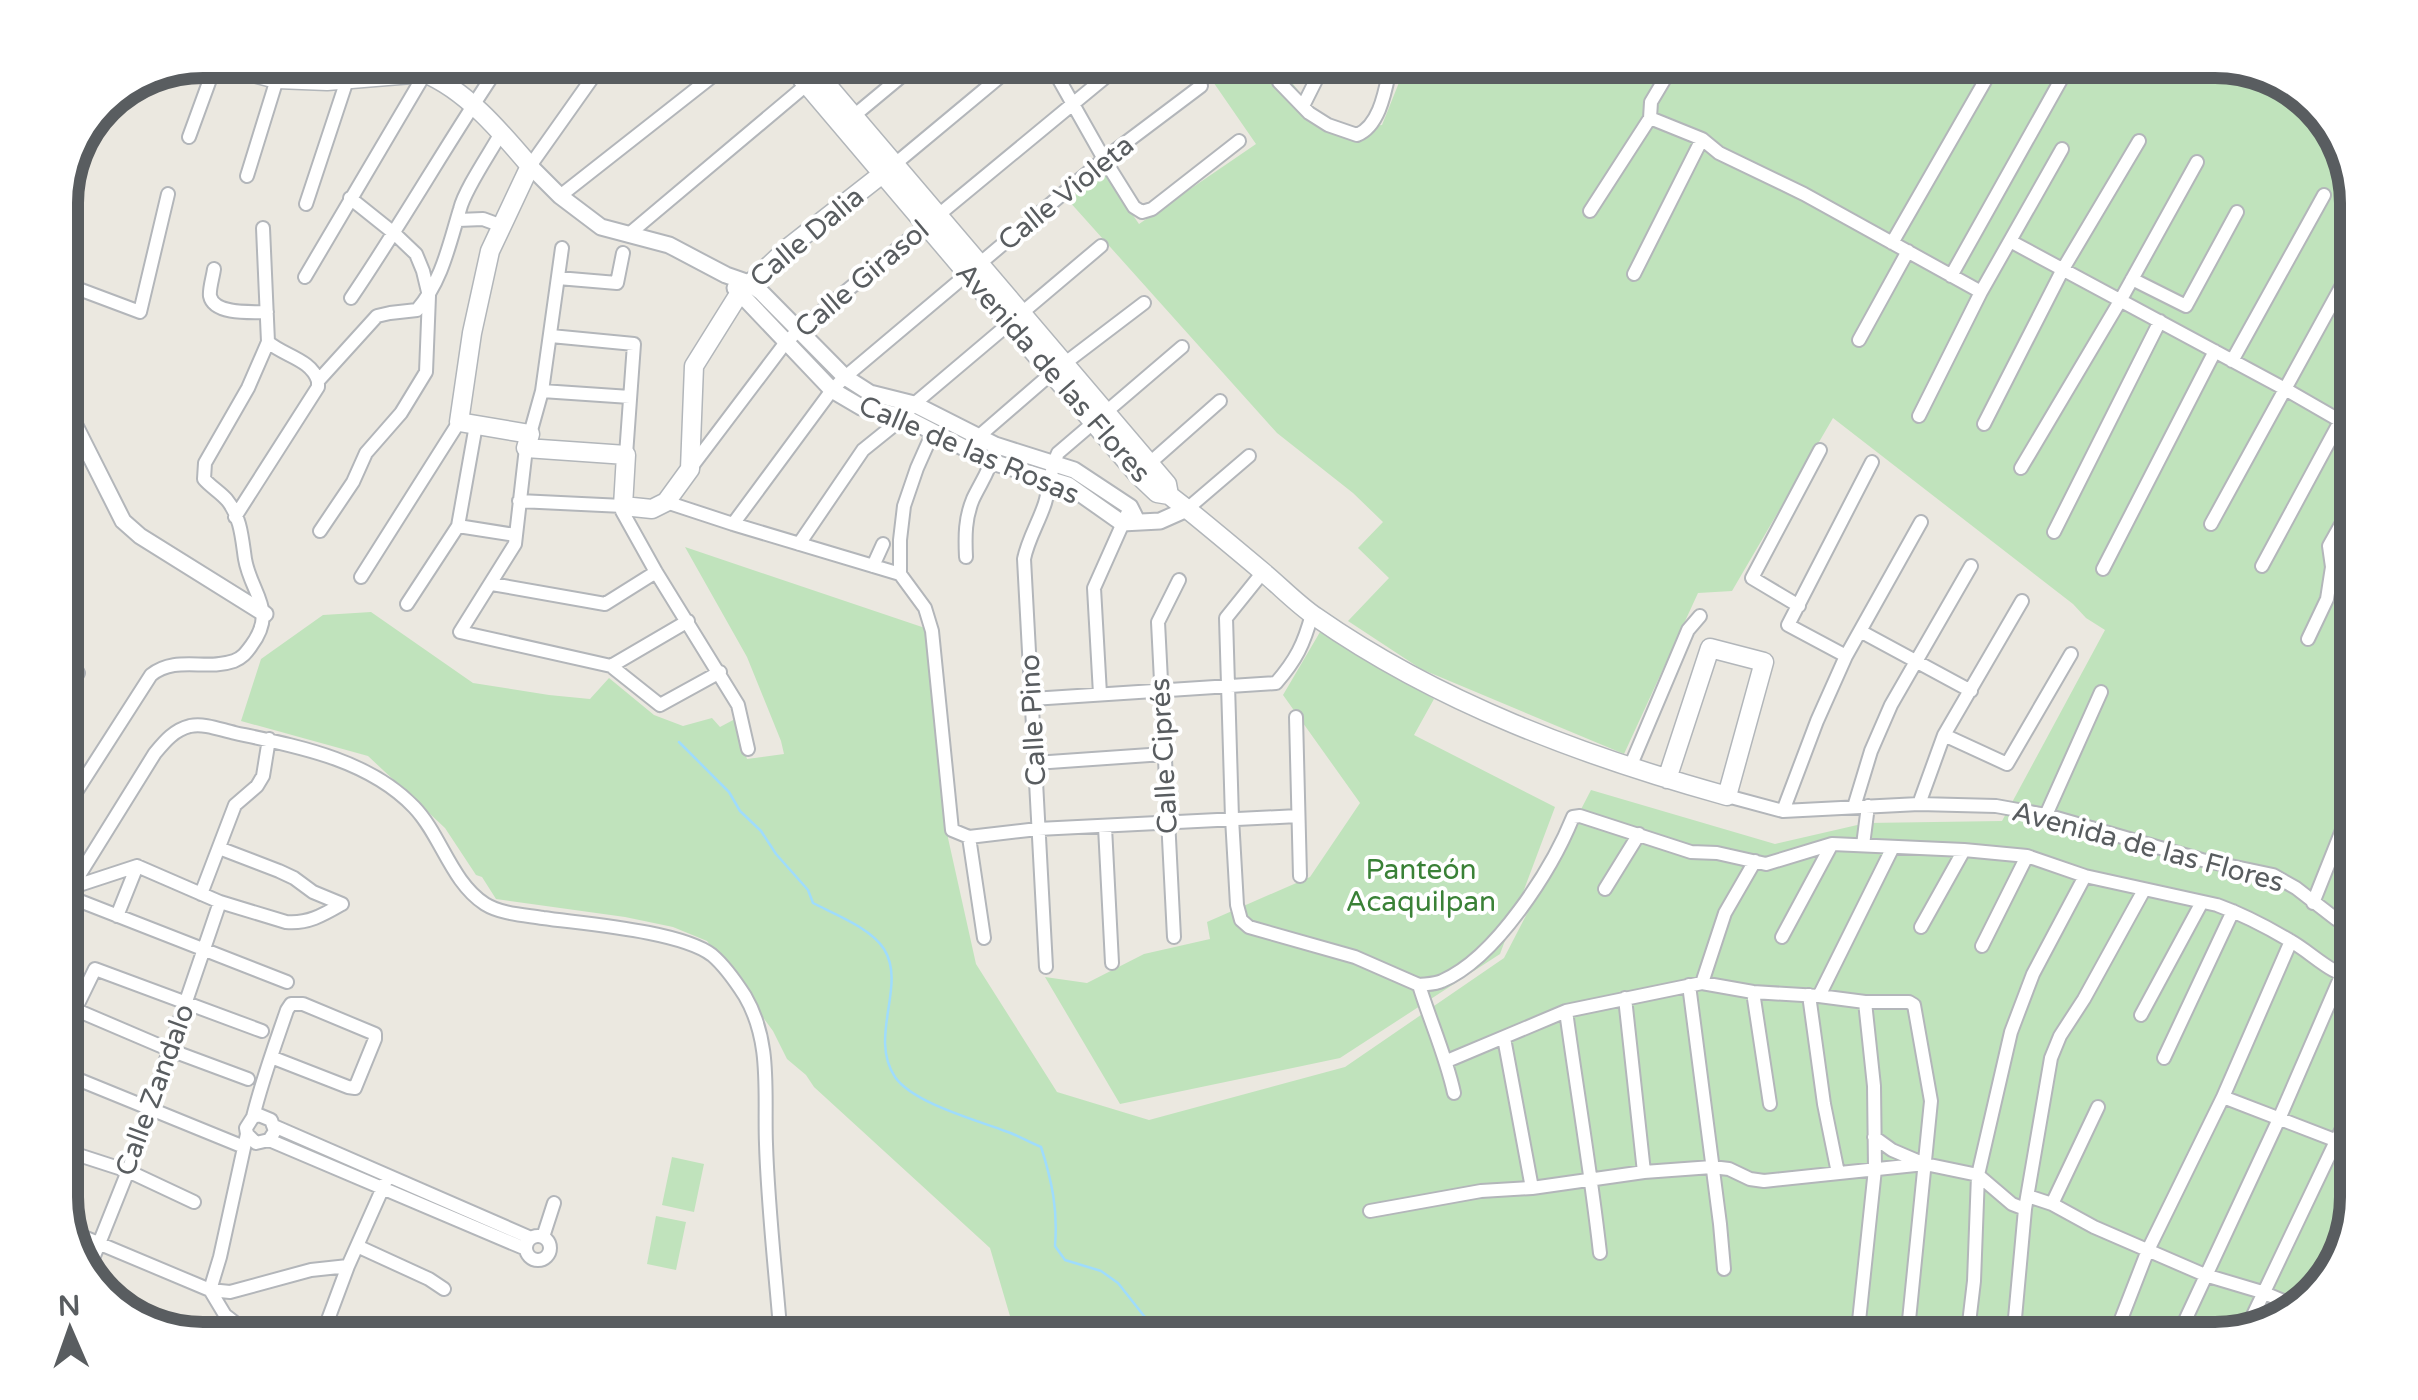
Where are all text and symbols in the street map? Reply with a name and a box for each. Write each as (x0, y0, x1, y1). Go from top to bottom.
street label: Calle Violeta (991, 128, 1141, 258)
street label: Calle Dalia (743, 179, 871, 295)
street label: Calle Girasol (788, 213, 936, 345)
street label: Avenida de las Flores (948, 256, 1158, 490)
street label: Calle de las Rosas (854, 388, 1084, 512)
street label: Calle Pino (1013, 653, 1053, 787)
street label: Calle Ciprés (1143, 677, 1185, 835)
street label: Avenida de las Flores (2008, 794, 2288, 900)
park label: Panteón Acaquilpan (1346, 853, 1496, 919)
street label: Calle Zandalo (108, 999, 202, 1181)
north arrow (20, 1280, 120, 1380)
text: N (57, 1289, 81, 1323)

